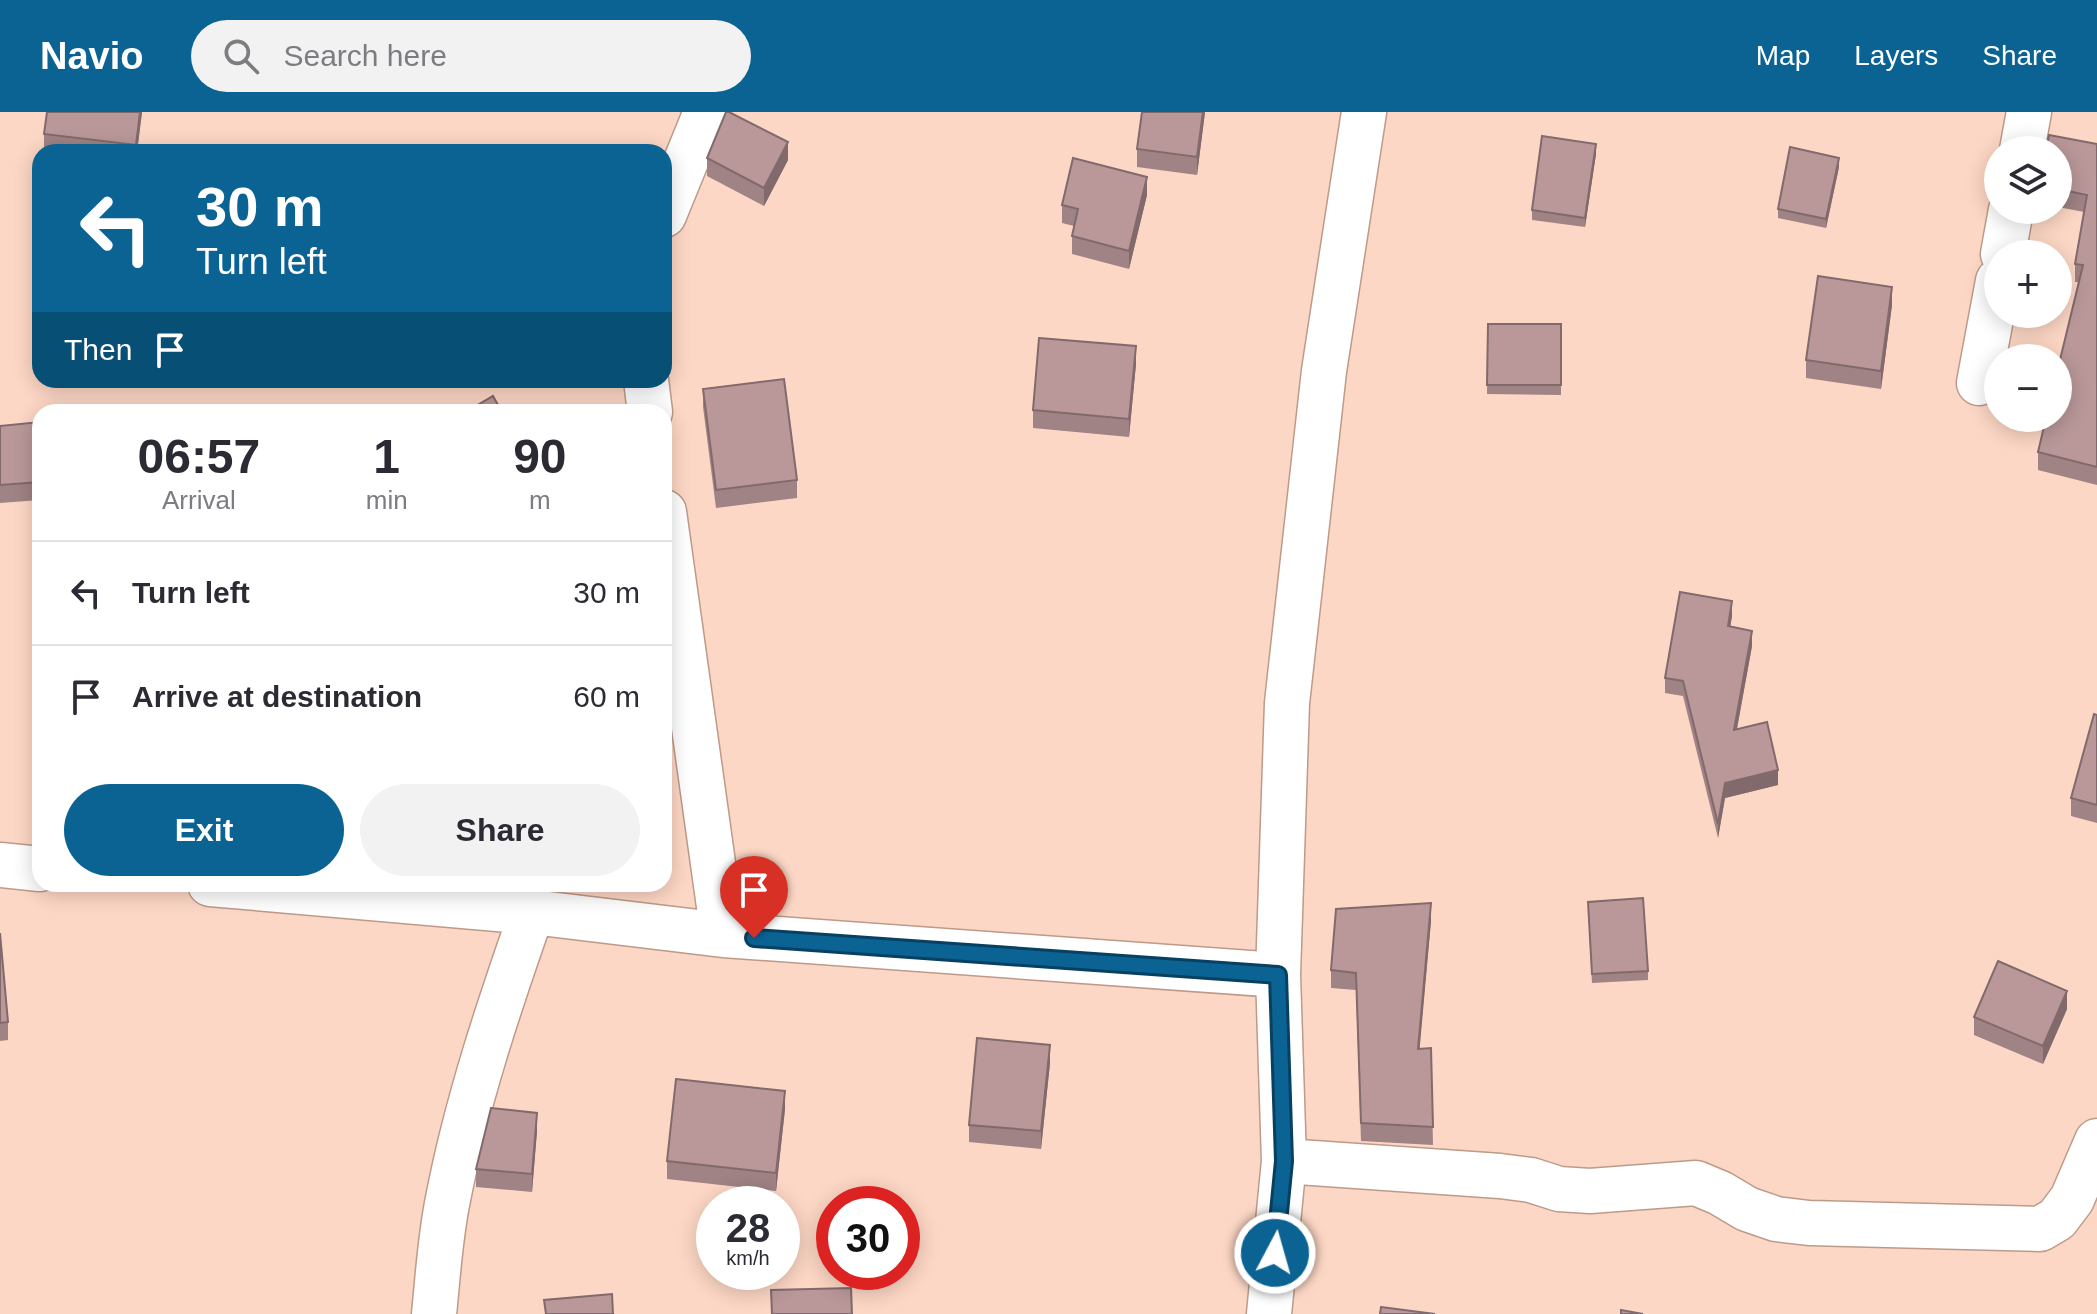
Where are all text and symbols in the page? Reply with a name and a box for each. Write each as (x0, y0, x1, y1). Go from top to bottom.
search box (191, 20, 751, 92)
icon: search (219, 34, 263, 78)
text: Navio (40, 35, 143, 77)
text: Search here (283, 39, 447, 72)
text: Map (1756, 40, 1810, 71)
text: Layers (1854, 40, 1938, 71)
text: Share (1982, 40, 2057, 71)
map controls (1984, 136, 2072, 432)
button: layers (1984, 136, 2072, 224)
text: 30 m (196, 175, 324, 238)
icon: left (64, 176, 168, 280)
button: + (1984, 240, 2072, 328)
text: Turn left (196, 241, 327, 282)
icon: arrive (148, 328, 192, 372)
text: Then (64, 333, 132, 366)
button: − (1984, 344, 2072, 432)
text: 06:57 (137, 430, 260, 483)
text: 1 (373, 430, 400, 483)
text: 90 (513, 430, 567, 483)
text: Arrival (162, 485, 236, 515)
text: min (366, 485, 408, 515)
text: m (529, 485, 551, 515)
icon: left (64, 571, 108, 615)
text: Turn left (132, 576, 250, 609)
text: 30 m (573, 576, 640, 609)
icon: arrive (64, 675, 108, 719)
text: Arrive at destination (132, 680, 422, 713)
text: 60 m (573, 680, 640, 713)
button: Exit (64, 784, 344, 876)
button: Share (360, 784, 640, 876)
pin (720, 856, 788, 938)
icon: arrive (732, 868, 776, 912)
speed limit sign: 30 (816, 1186, 920, 1290)
text: 28 (726, 1206, 770, 1250)
position arrow (1233, 1211, 1317, 1295)
text: km/h (726, 1247, 770, 1269)

